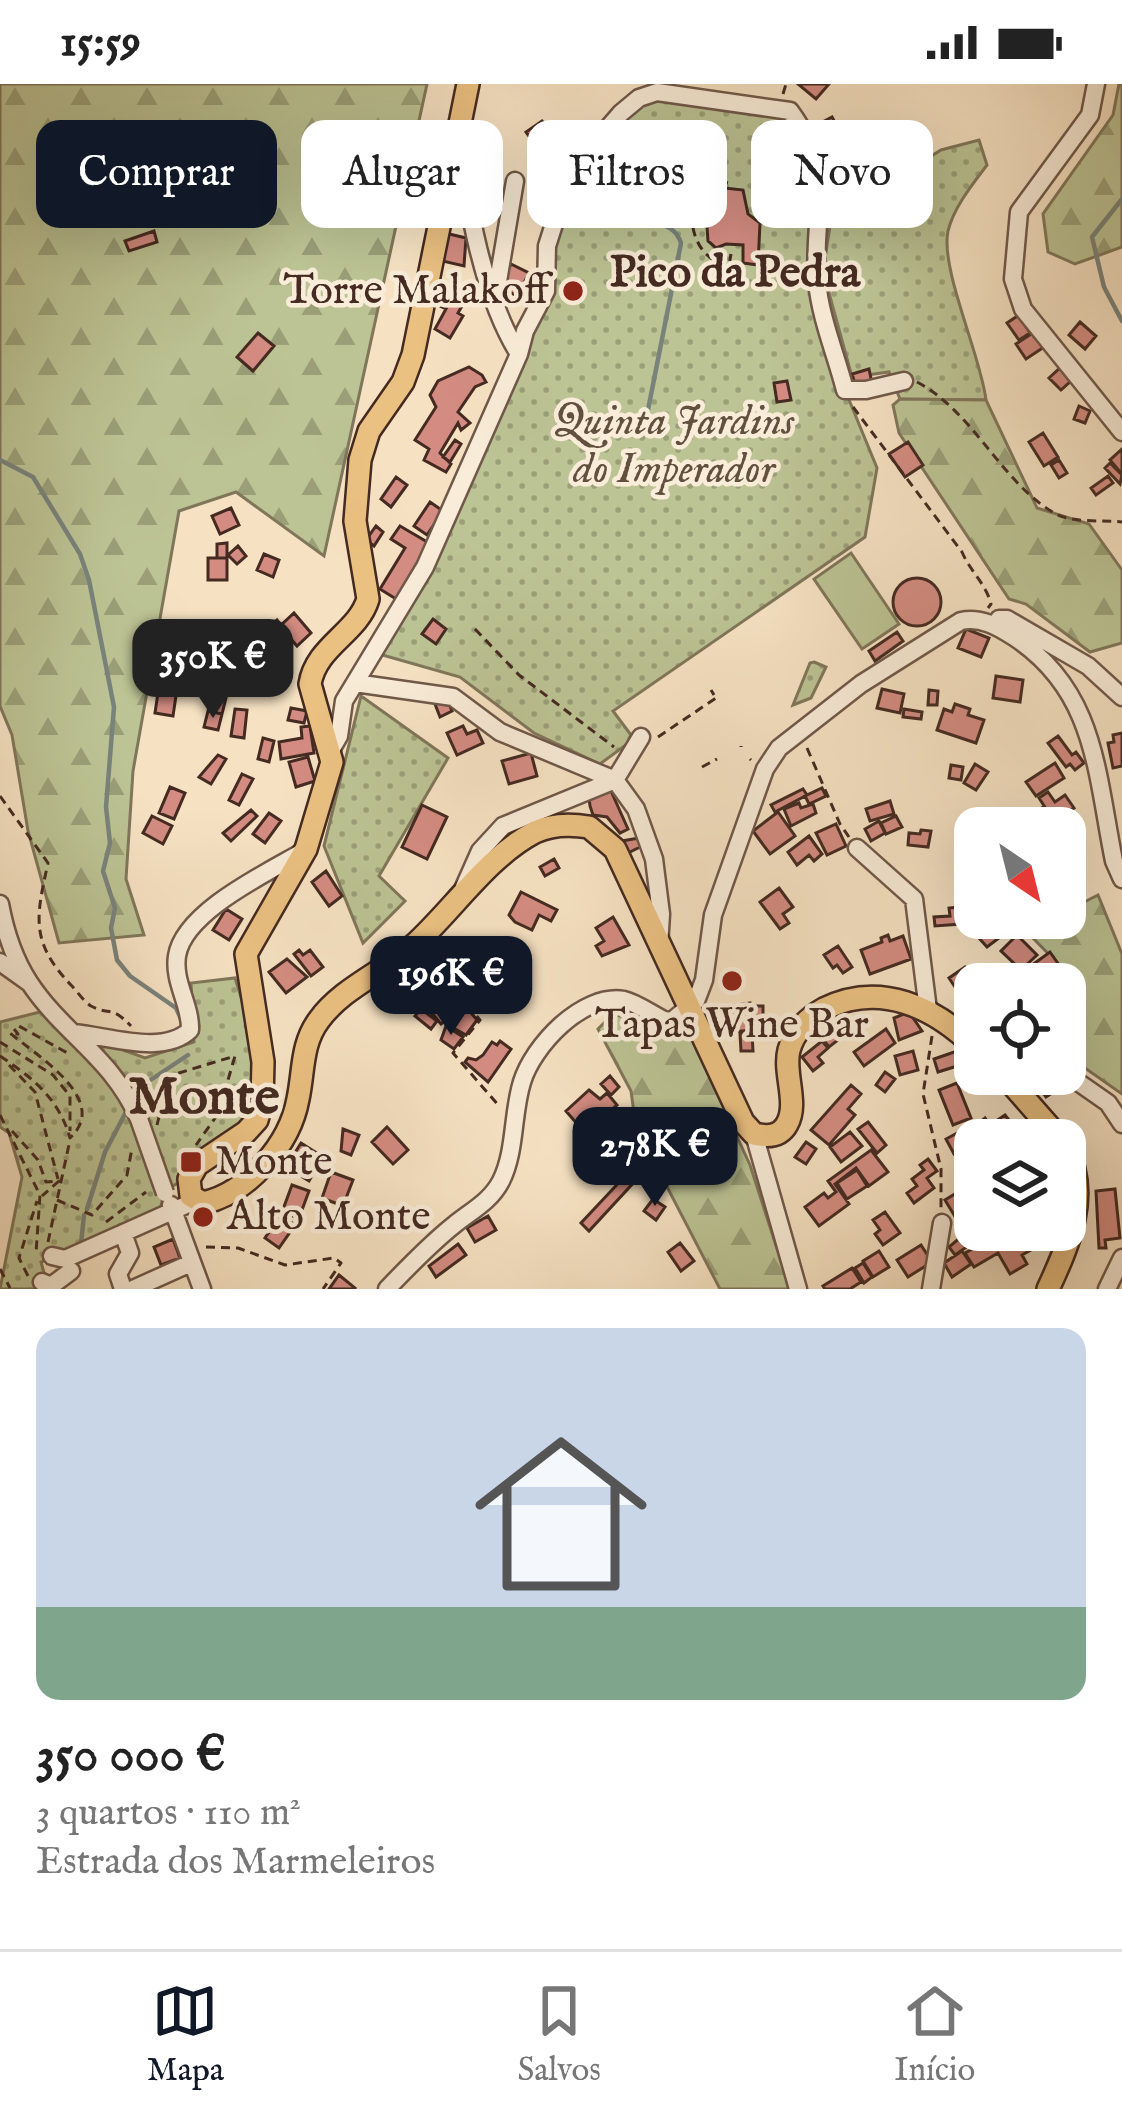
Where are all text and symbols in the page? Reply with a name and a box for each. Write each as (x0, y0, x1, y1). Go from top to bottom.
text: 15:59 (60, 14, 141, 71)
chip: Comprar (36, 120, 277, 228)
chip: Alugar (301, 120, 503, 228)
chip: Filtros (527, 120, 727, 228)
chip: Novo (751, 120, 933, 228)
district label: Pico da Pedra (610, 245, 862, 302)
place label: Torre Malakoff (283, 265, 554, 318)
marker: Torre Malakoff (560, 278, 586, 304)
park label: Quinta Jardins do Imperador (554, 396, 795, 497)
pin: 350K € (115, 619, 311, 721)
text: 350K € (159, 633, 267, 682)
north arrow (954, 807, 1086, 939)
map controls (954, 807, 1086, 1251)
pin: 196K € (353, 936, 549, 1038)
text: 196K € (397, 950, 505, 999)
button: locate (954, 963, 1086, 1095)
marker: Tapas Wine Bar (719, 968, 745, 994)
place label: Tapas Wine Bar (595, 999, 869, 1052)
district label: Monte (128, 1064, 280, 1133)
pin: 278K € (557, 1107, 753, 1209)
button: layers (954, 1119, 1086, 1251)
text: 278K € (600, 1121, 710, 1170)
place label: Monte (215, 1136, 333, 1189)
marker: Monte (178, 1149, 204, 1175)
place label: Alto Monte (226, 1191, 430, 1244)
marker: Alto Monte (190, 1204, 216, 1230)
icon: home (453, 1406, 669, 1622)
text: 350 000 € (36, 1724, 226, 1789)
text: 3 quartos · 110 m² (36, 1789, 301, 1838)
text: Estrada dos Marmeleiros (36, 1838, 435, 1887)
tab: Mapa (147, 1978, 224, 2092)
tab: Salvos (517, 1978, 601, 2092)
tab: Início (894, 1978, 975, 2092)

